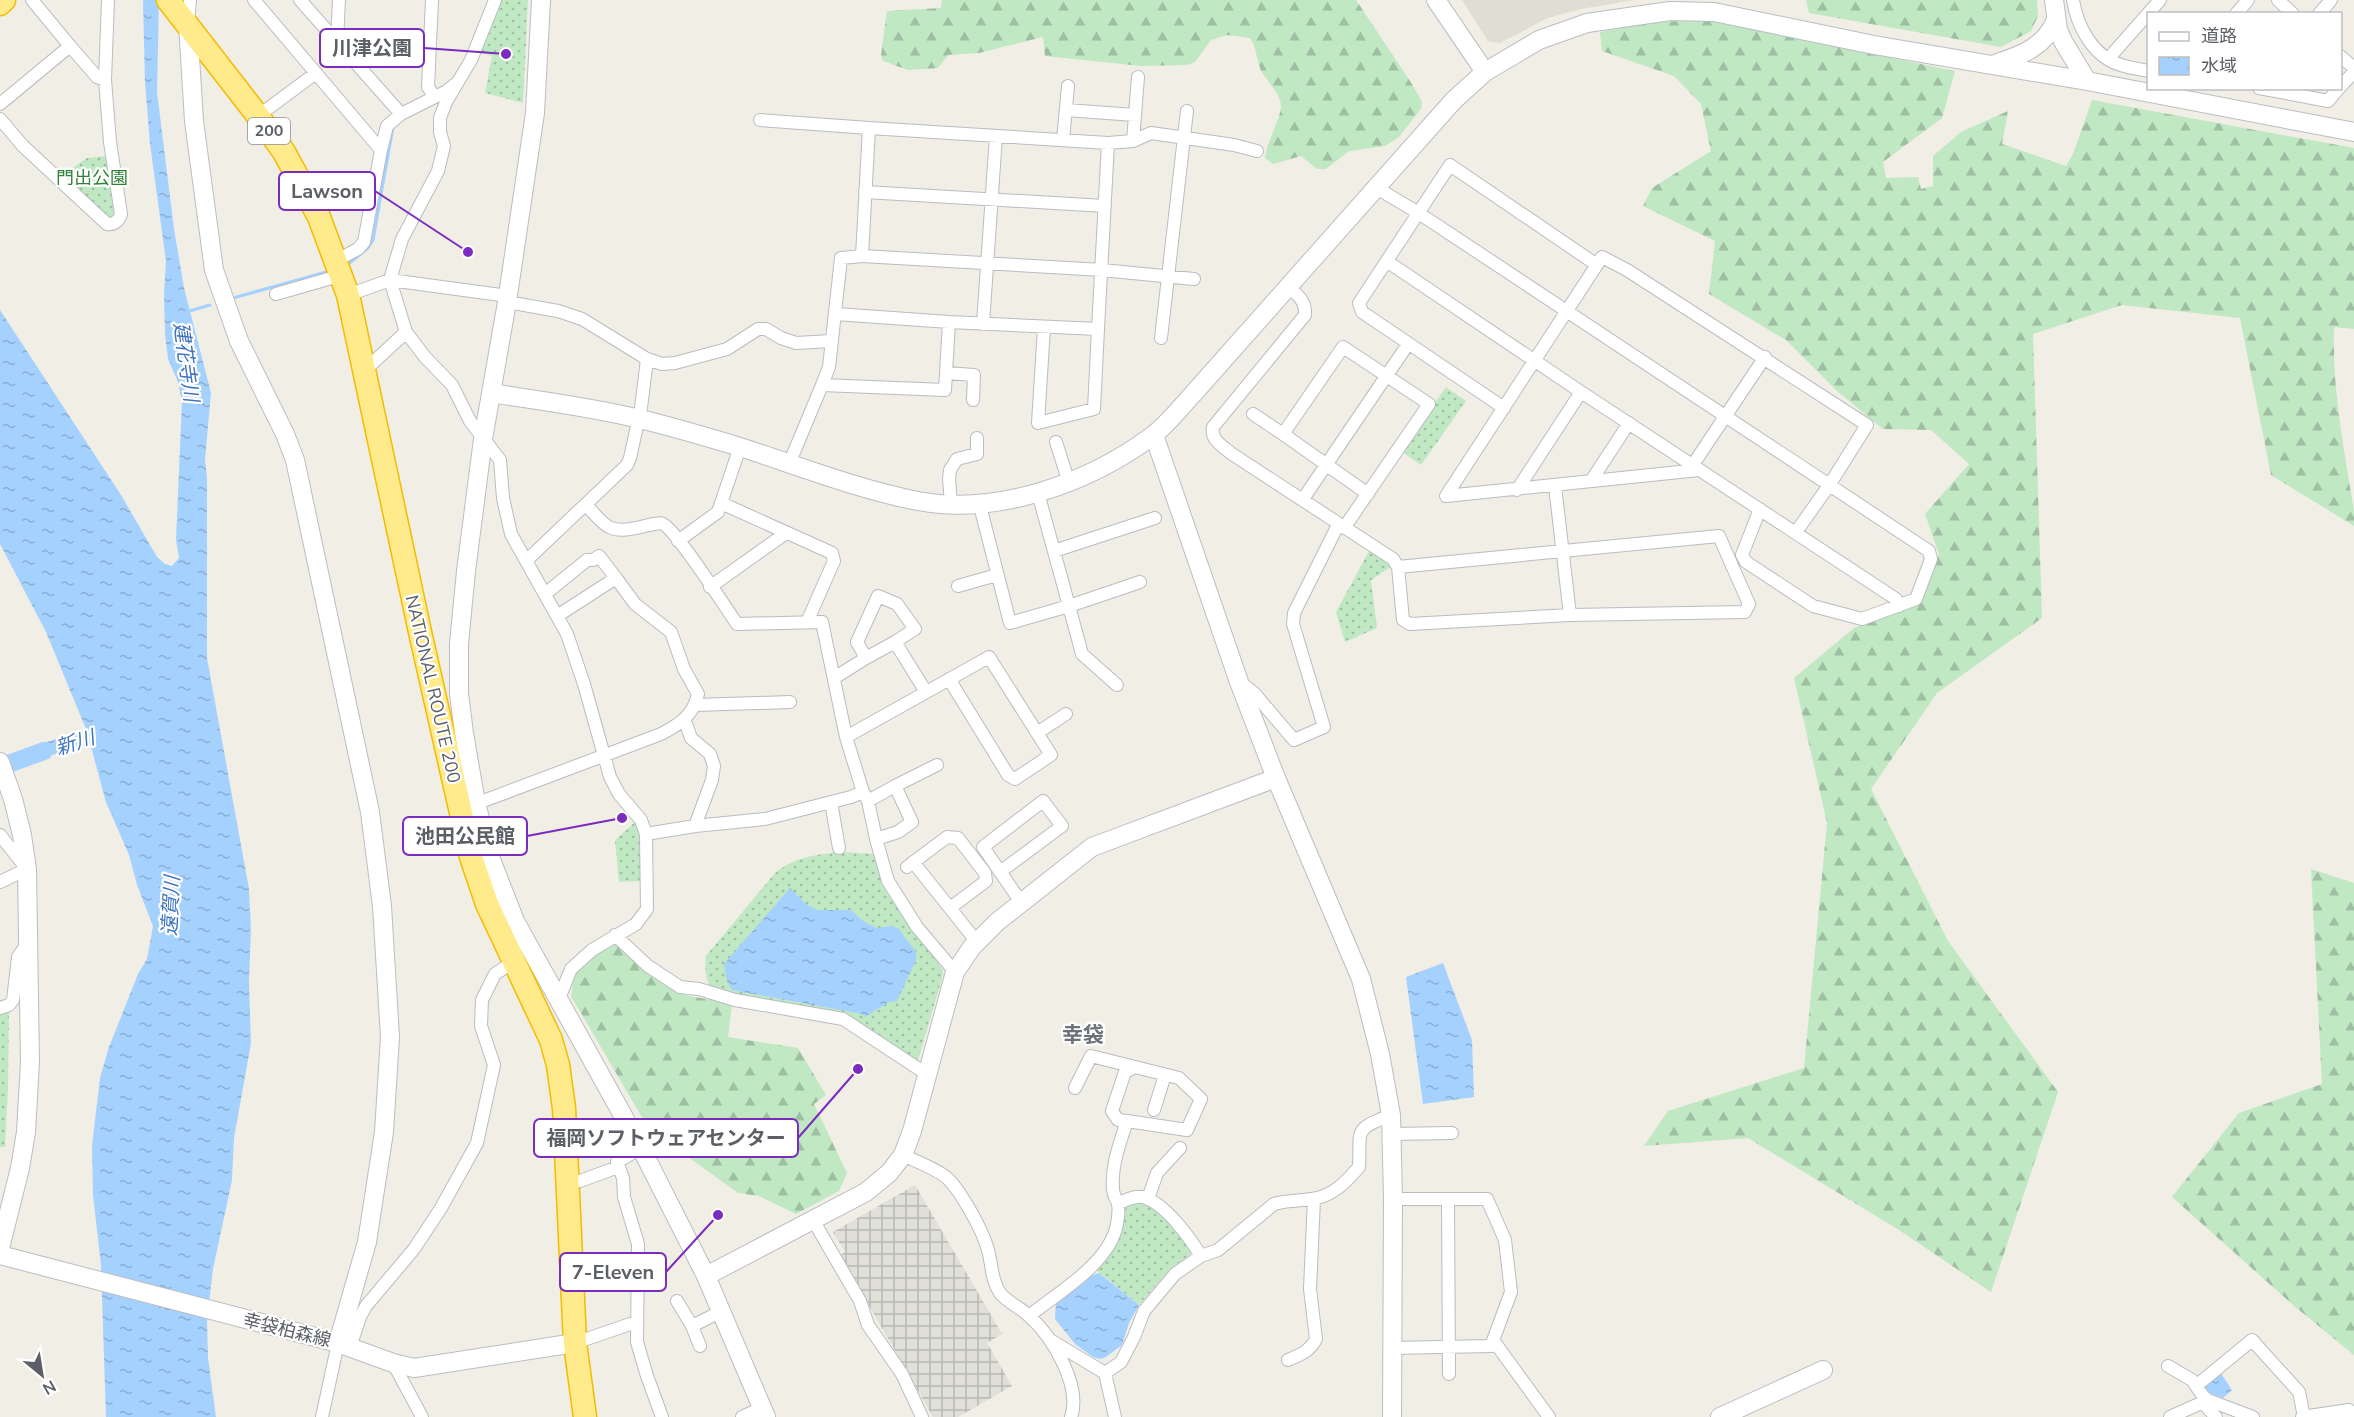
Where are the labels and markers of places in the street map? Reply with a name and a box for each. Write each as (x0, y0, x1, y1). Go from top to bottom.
callout: 川津公園 (320, 29, 424, 67)
callout: Lawson (279, 172, 375, 210)
callout: 池田公民館 (403, 817, 527, 855)
callout: 福岡ソフトウェアセンター (534, 1119, 798, 1157)
callout: 7-Eleven (560, 1253, 666, 1291)

